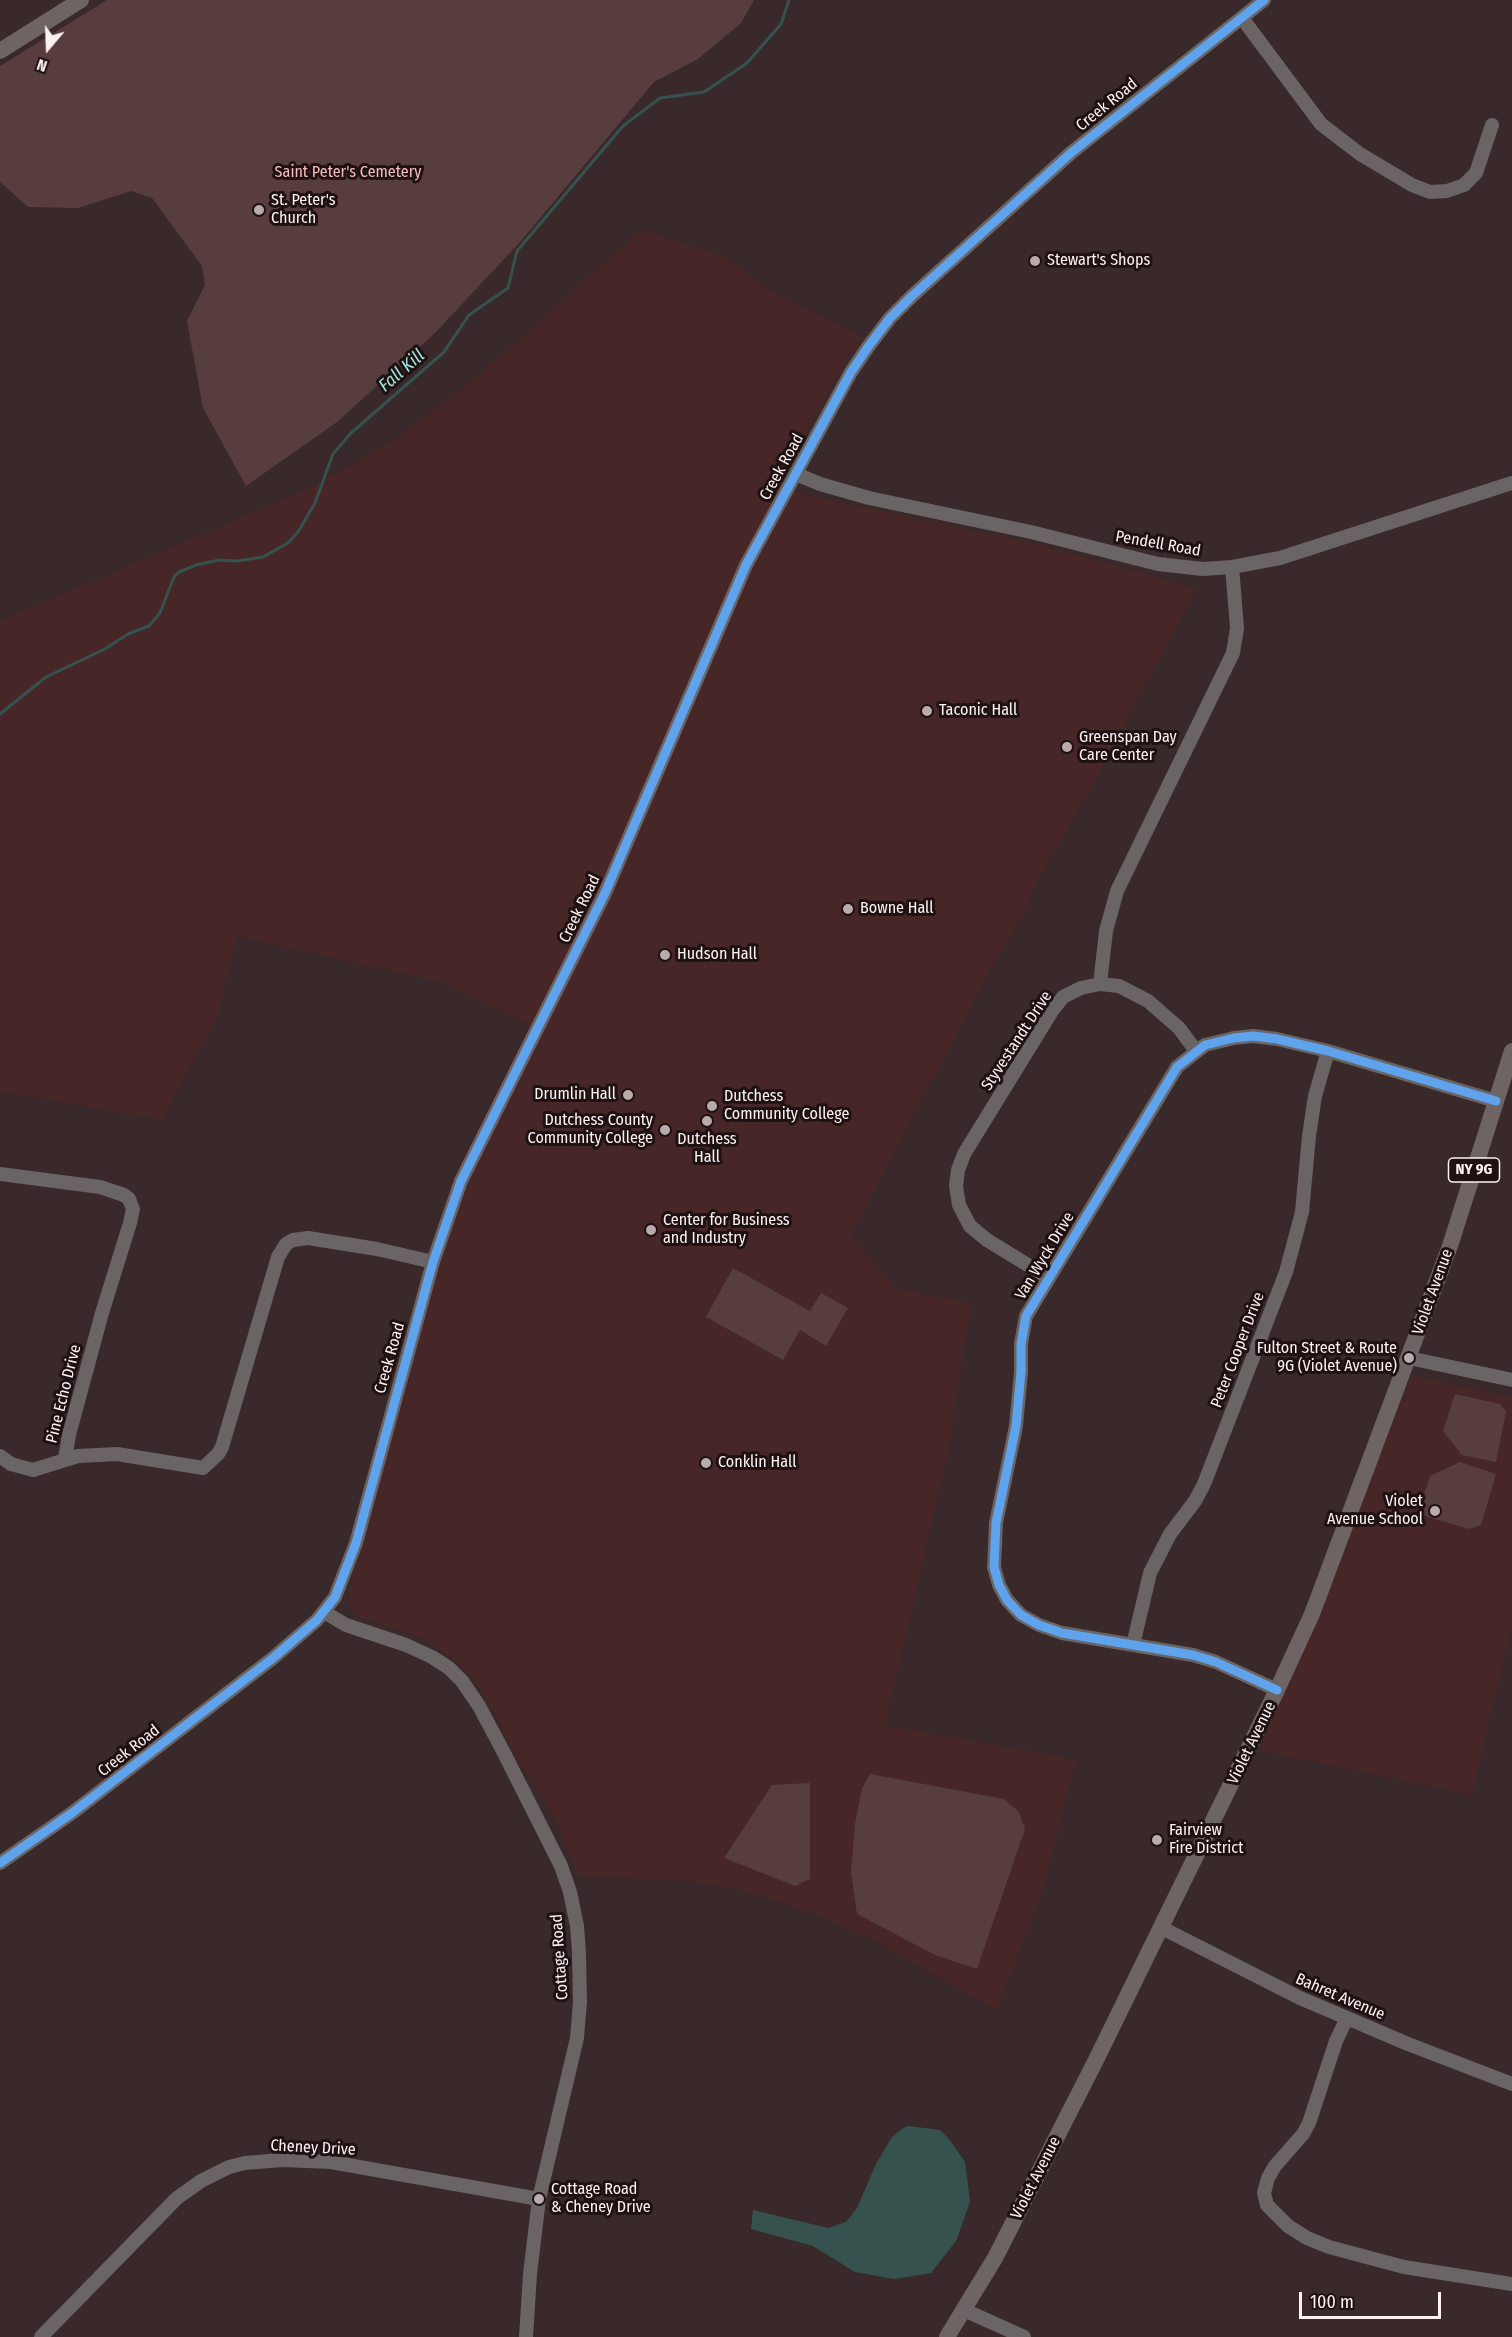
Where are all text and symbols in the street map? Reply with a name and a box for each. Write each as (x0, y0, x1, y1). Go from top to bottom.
north arrow (18, 18, 78, 78)
text: N (34, 55, 50, 76)
street label: Creek Road (1073, 75, 1141, 135)
park label: Saint Peter's Cemetery (275, 163, 421, 183)
place label: St. Peter's Church (271, 191, 336, 229)
marker: St. Peter's Church (252, 203, 266, 217)
place label: Stewart's Shops (1047, 251, 1150, 271)
marker: Stewart's Shops (1028, 254, 1042, 268)
water label: Fall Kill (375, 345, 429, 397)
street label: Creek Road (756, 430, 808, 504)
street label: Pendell Road (1114, 527, 1202, 561)
place label: Taconic Hall (939, 701, 1017, 721)
marker: Taconic Hall (920, 704, 934, 718)
place label: Greenspan Day Care Center (1079, 728, 1177, 766)
marker: Greenspan Day Care Center (1060, 740, 1074, 754)
street label: Creek Road (555, 872, 605, 946)
place label: Bowne Hall (860, 899, 934, 919)
marker: Bowne Hall (841, 902, 855, 916)
place label: Hudson Hall (677, 945, 757, 965)
marker: Hudson Hall (658, 948, 672, 962)
street label: Styvestandt Drive (978, 988, 1056, 1094)
place label: Drumlin Hall (534, 1085, 616, 1105)
place label: Dutchess Community College (724, 1087, 849, 1125)
marker: Drumlin Hall (621, 1088, 635, 1102)
marker: Dutchess Community College (705, 1099, 719, 1113)
place label: Dutchess County Community College (528, 1111, 653, 1149)
marker: Dutchess Hall (700, 1114, 714, 1128)
marker: Dutchess County Community College (658, 1123, 672, 1137)
place label: Dutchess Hall (677, 1130, 737, 1168)
road number: NY 9G (1448, 1158, 1500, 1182)
street label: Van Wyck Drive (1011, 1209, 1079, 1303)
place label: Center for Business and Industry (663, 1211, 790, 1249)
marker: Center for Business and Industry (644, 1223, 658, 1237)
street label: Violet Avenue (1409, 1247, 1457, 1337)
street label: Peter Cooper Drive (1207, 1289, 1269, 1411)
street label: Creek Road (371, 1320, 409, 1396)
place label: Fulton Street & Route 9G (Violet Avenue) (1257, 1339, 1397, 1377)
street label: Pine Echo Drive (42, 1343, 86, 1445)
marker: Fulton Street & Route 9G (Violet Avenue) (1402, 1351, 1416, 1365)
place label: Conklin Hall (718, 1453, 796, 1473)
marker: Conklin Hall (699, 1456, 713, 1470)
place label: Violet Avenue School (1327, 1492, 1423, 1530)
marker: Violet Avenue School (1428, 1504, 1442, 1518)
street label: Violet Avenue (1224, 1698, 1280, 1788)
street label: Creek Road (94, 1721, 164, 1781)
place label: Fairview Fire District (1169, 1821, 1243, 1859)
marker: Fairview Fire District (1150, 1833, 1164, 1847)
street label: Cottage Road (547, 1913, 573, 2001)
street label: Bahret Avenue (1292, 1970, 1388, 2024)
street label: Violet Avenue (1007, 2134, 1065, 2222)
street label: Cheney Drive (270, 2136, 356, 2160)
place label: Cottage Road & Cheney Drive (551, 2180, 651, 2218)
marker: Cottage Road & Cheney Drive (532, 2192, 546, 2206)
scale bar (1302, 2280, 1444, 2318)
text: 100 m (1310, 2291, 1354, 2313)

